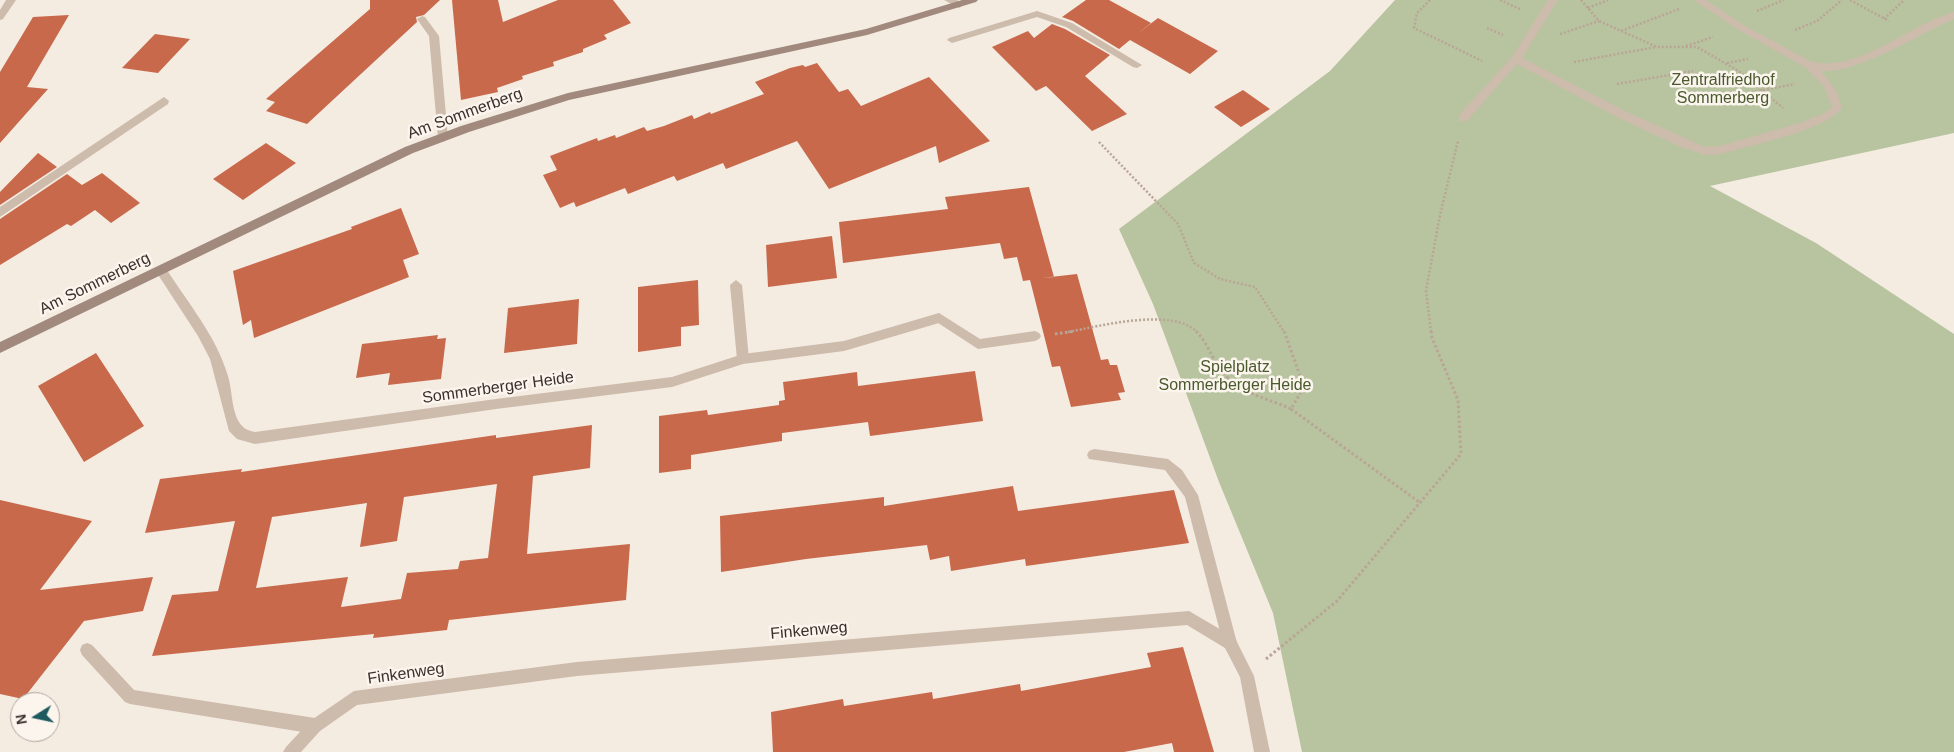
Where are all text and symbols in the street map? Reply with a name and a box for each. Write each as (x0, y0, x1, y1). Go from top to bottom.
park label: Zentralfriedhof Sommerberg (1671, 71, 1775, 109)
street label: Am Sommerberg (405, 84, 525, 144)
street label: Am Sommerberg (36, 249, 154, 319)
park label: Spielplatz Sommerberger Heide (1159, 358, 1311, 396)
street label: Sommerberger Heide (421, 368, 575, 408)
street label: Finkenweg (770, 618, 848, 644)
street label: Finkenweg (366, 659, 446, 689)
north arrow (10, 692, 60, 742)
text: N (12, 713, 30, 726)

